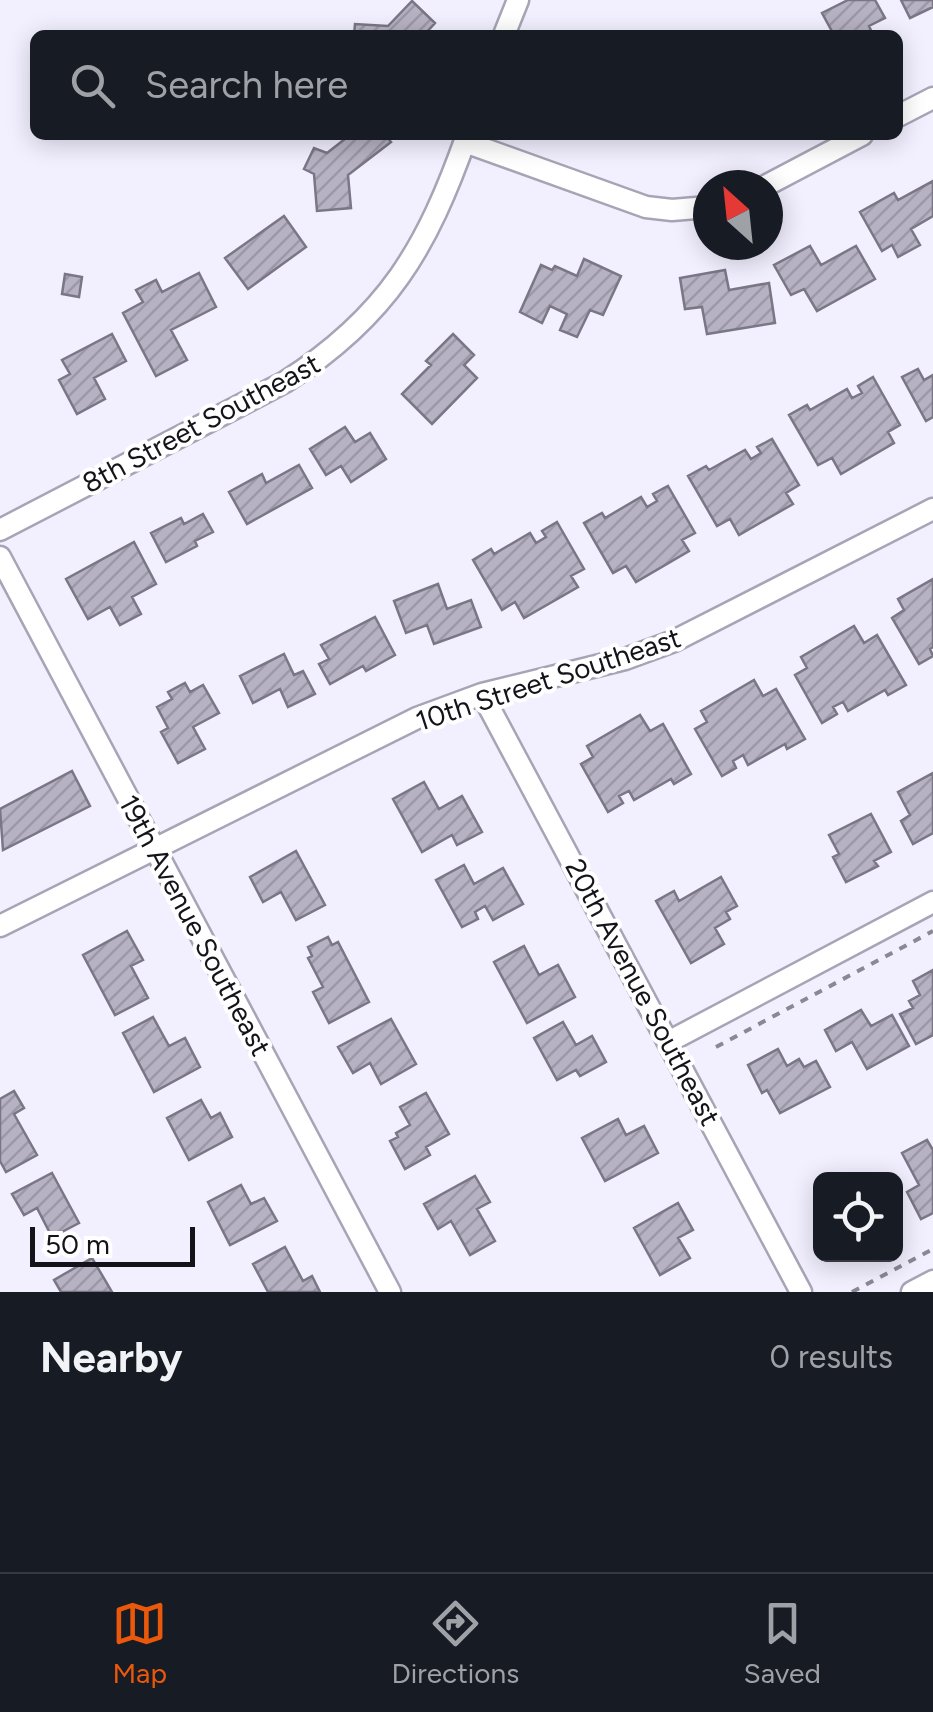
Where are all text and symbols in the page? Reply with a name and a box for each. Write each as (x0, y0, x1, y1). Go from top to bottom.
search box (30, 30, 903, 140)
icon: search (65, 58, 120, 113)
text: Search here (145, 62, 348, 108)
north arrow (693, 170, 783, 260)
street label: 8th Street Southeast (76, 346, 326, 500)
street label: 10th Street Southeast (411, 620, 685, 738)
street label: 19th Avenue Southeast (112, 789, 278, 1061)
street label: 20th Avenue Southeast (558, 853, 728, 1131)
map controls (813, 1172, 903, 1262)
button: locate (813, 1172, 903, 1262)
scale bar (30, 1222, 195, 1266)
text: 50 m (45, 1227, 110, 1261)
text: Nearby (40, 1332, 182, 1383)
text: 0 results (769, 1338, 893, 1376)
tab: Map (112, 1596, 167, 1690)
tab: Directions (392, 1596, 519, 1690)
tab: Saved (744, 1596, 821, 1690)

